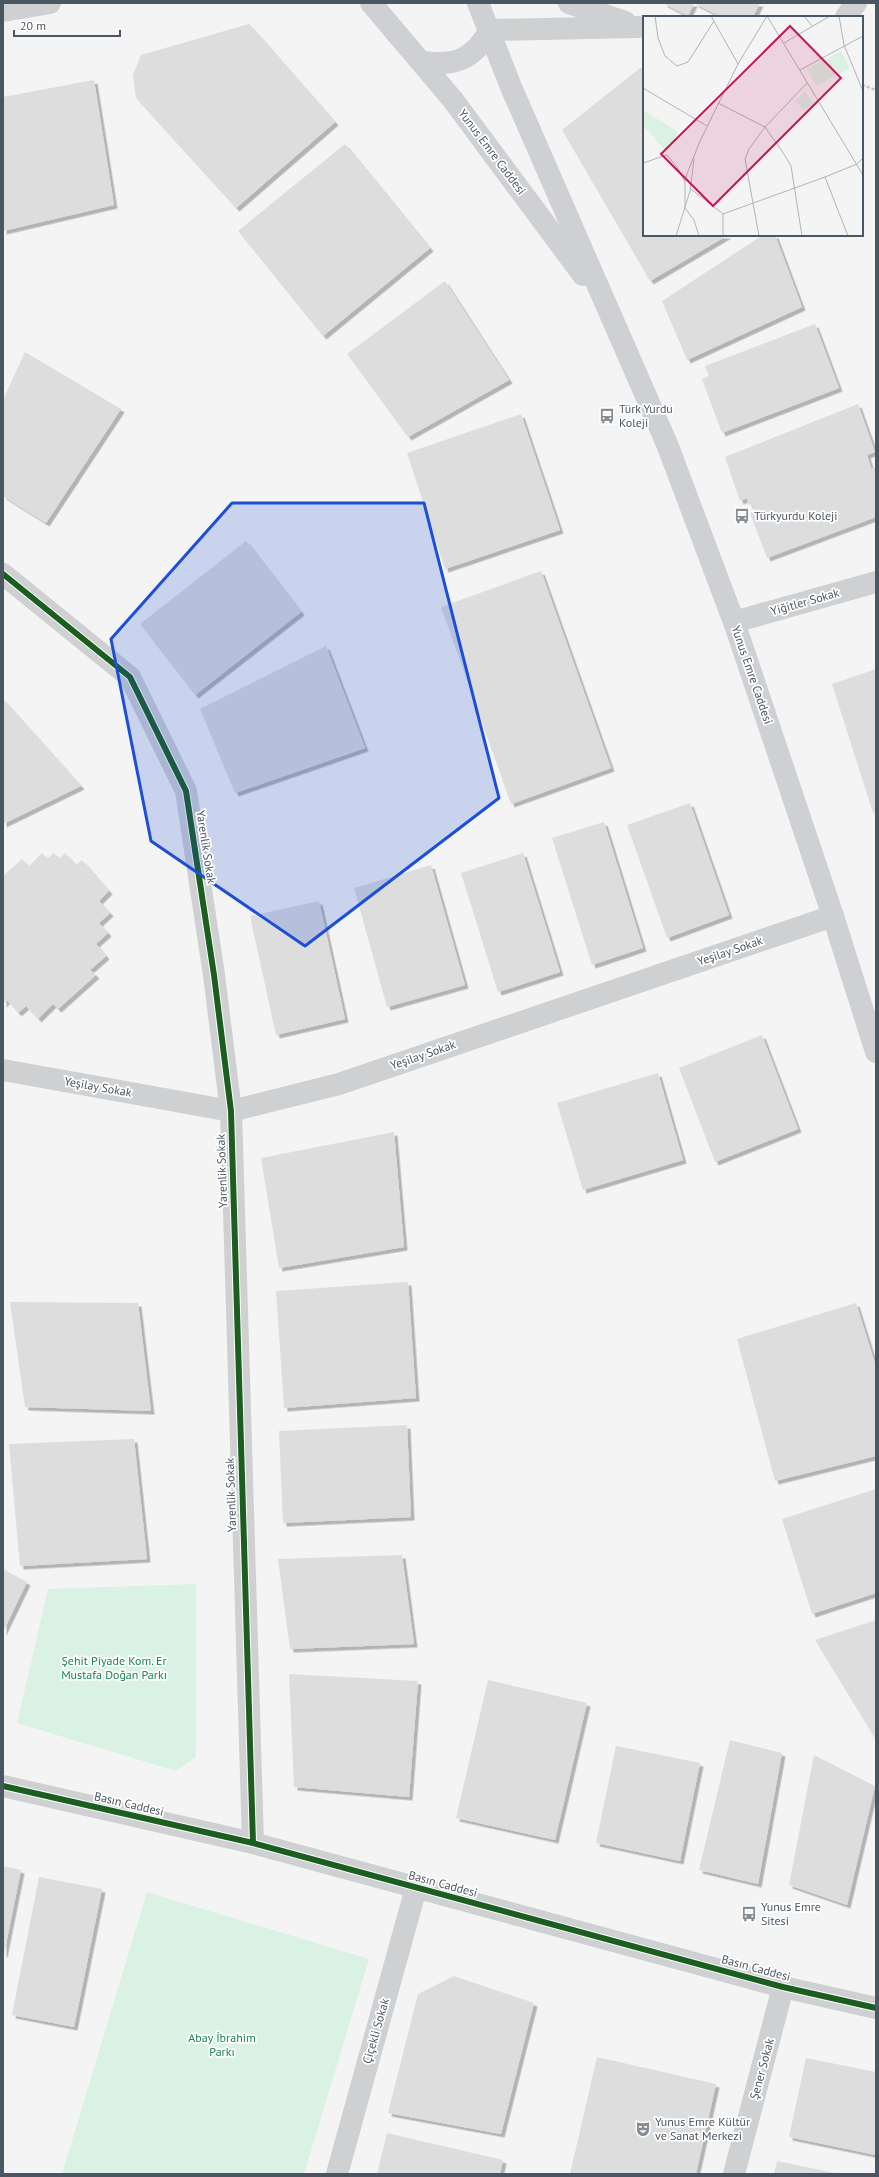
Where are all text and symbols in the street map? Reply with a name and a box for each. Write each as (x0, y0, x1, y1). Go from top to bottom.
scale bar (14, 12, 120, 38)
inset map (643, 16, 863, 236)
text: 20 m (20, 18, 46, 33)
street label: Yunus Emre Caddesi (455, 106, 529, 197)
place label: Türk Yurdu Koleji (619, 401, 673, 430)
bus stop icon: Türk Yurdu Koleji (598, 407, 616, 425)
bus stop icon: Türkyurdu Koleji (733, 507, 751, 525)
place label: Türkyurdu Koleji (754, 508, 837, 523)
street label: Yiğitler Sokak (769, 584, 841, 618)
street label: Yunus Emre Caddesi (729, 624, 776, 726)
street label: Yarenlik Sokak (193, 809, 220, 885)
street label: Yeşilay Sokak (695, 932, 765, 969)
street label: Yeşilay Sokak (388, 1036, 458, 1073)
street label: Yeşilay Sokak (63, 1073, 133, 1100)
street label: Yarenlik Sokak (213, 1133, 230, 1208)
street label: Yarenlik Sokak (222, 1457, 239, 1532)
park label: Şehit Piyade Kom. Er Mustafa Doğan Parkı (61, 1653, 167, 1682)
street label: Basın Caddesi (93, 1788, 165, 1819)
street label: Basın Caddesi (407, 1867, 479, 1900)
place label: Yunus Emre Sitesi (761, 1899, 821, 1928)
bus stop icon: Yunus Emre Sitesi (740, 1905, 758, 1923)
street label: Basın Caddesi (720, 1951, 792, 1984)
street label: Çiçekli Sokak (359, 1996, 392, 2065)
park label: Abay İbrahim Parkı (188, 2030, 256, 2059)
street label: Şener Sokak (746, 2036, 777, 2101)
place label: Yunus Emre Kültür ve Sanat Merkezi (655, 2114, 750, 2143)
theatre icon: Yunus Emre Kültür ve Sanat Merkezi (634, 2120, 652, 2138)

